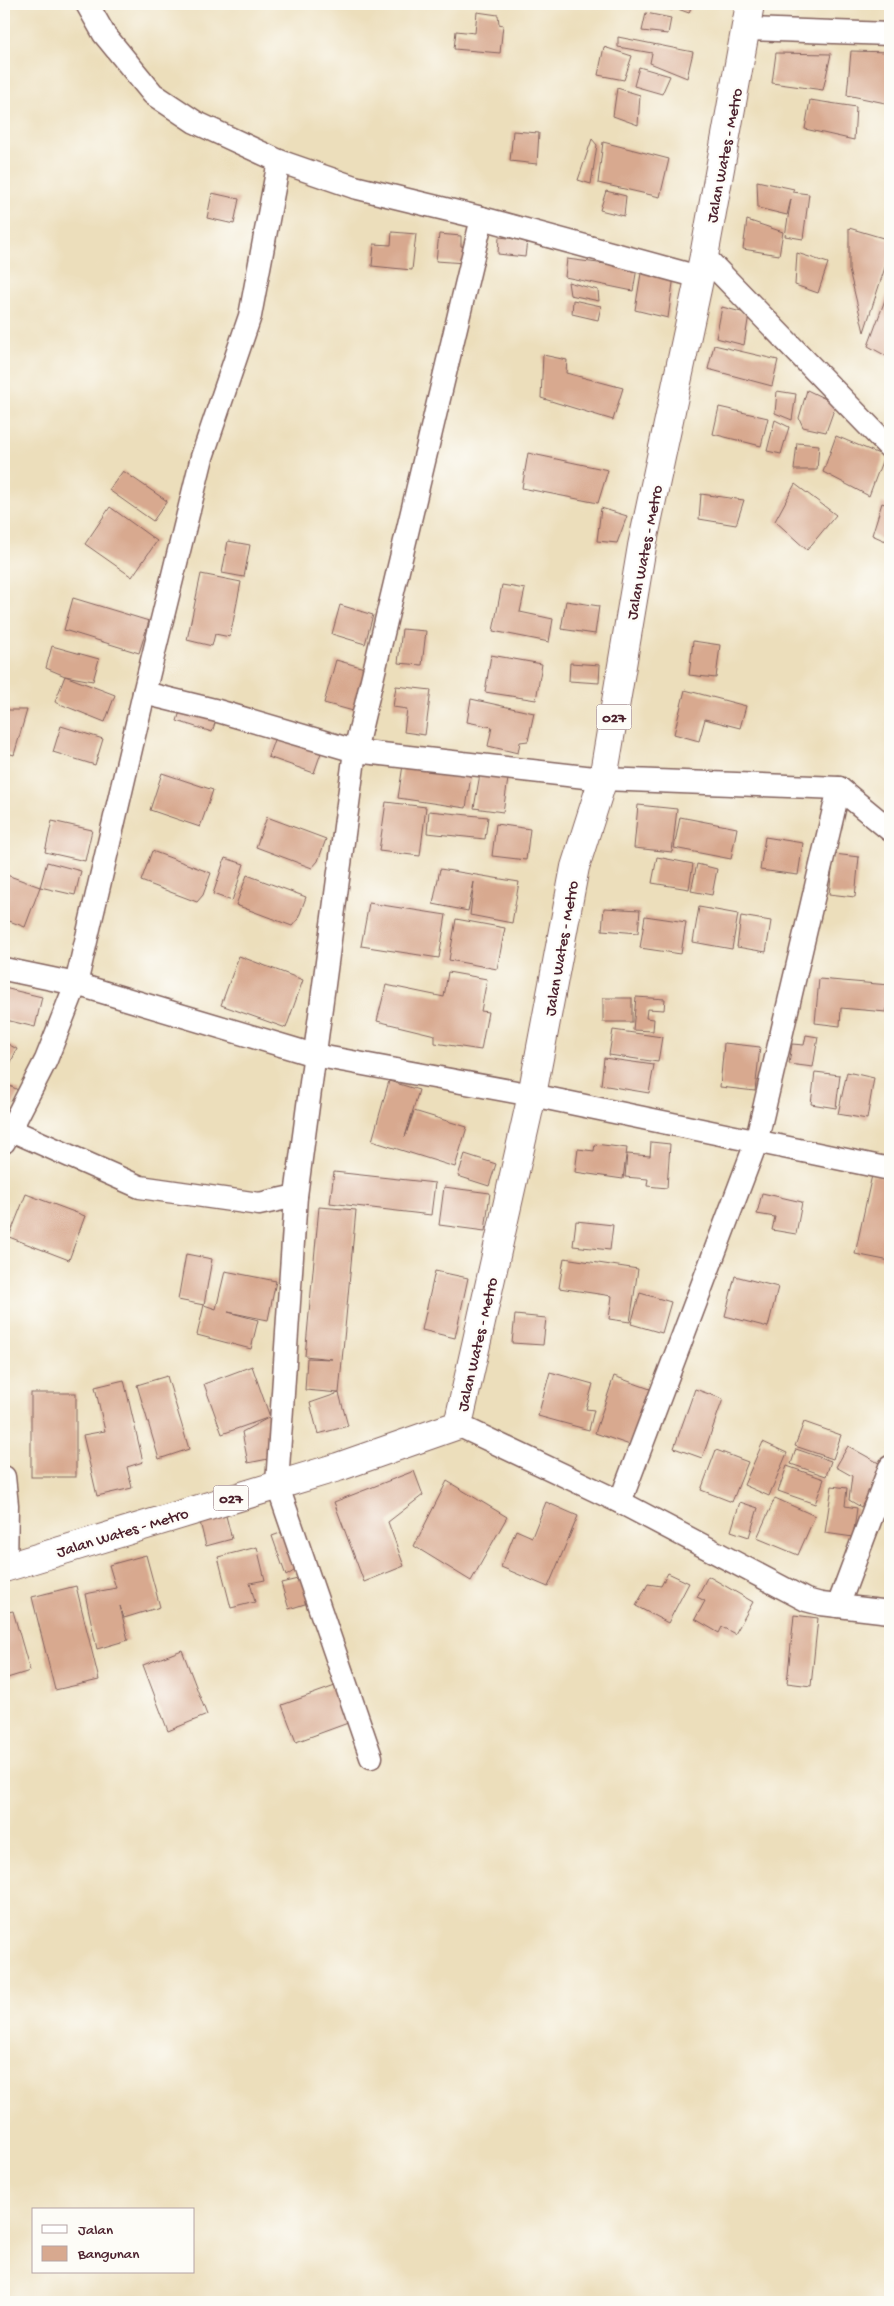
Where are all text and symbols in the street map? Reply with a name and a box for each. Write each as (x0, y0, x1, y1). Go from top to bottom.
street label: Jalan Wates - Metro (704, 87, 749, 225)
street label: Jalan Wates - Metro (624, 484, 669, 622)
road number: 027 (596, 704, 632, 730)
street label: Jalan Wates - Metro (542, 880, 585, 1018)
street label: Jalan Wates - Metro (455, 1276, 504, 1414)
road number: 027 (214, 1486, 248, 1510)
street label: Jalan Wates - Metro (55, 1505, 191, 1563)
legend (32, 2208, 195, 2274)
text: Jalan (78, 2222, 113, 2240)
text: Bangunan (77, 2246, 139, 2264)

